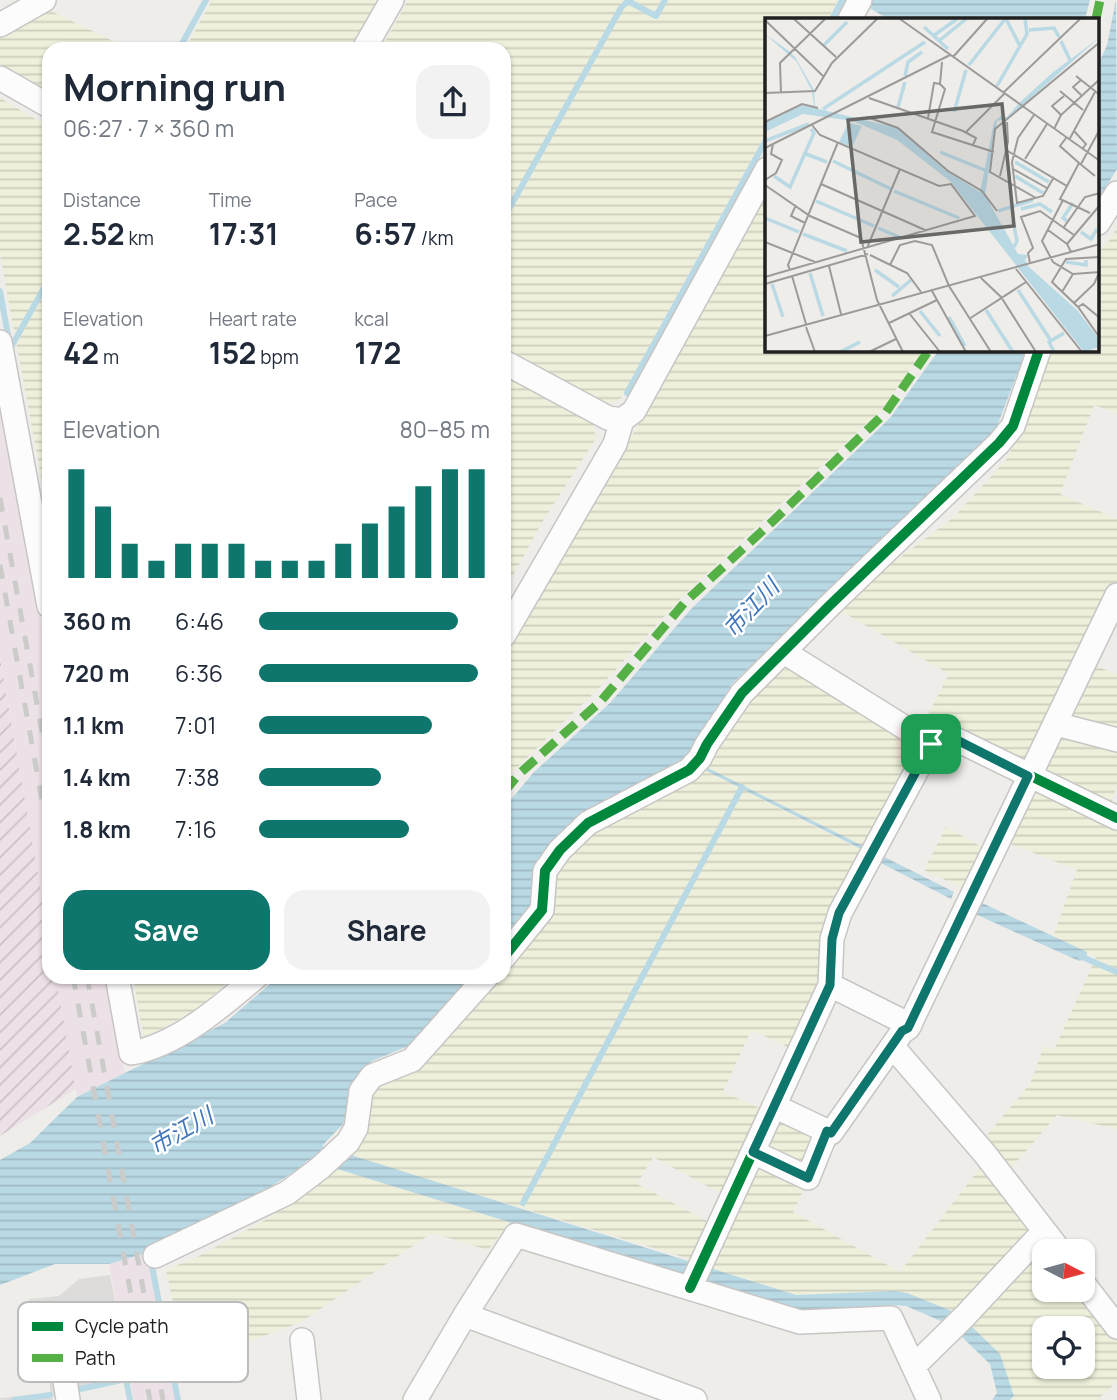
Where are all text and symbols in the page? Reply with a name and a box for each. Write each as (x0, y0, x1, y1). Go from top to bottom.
inset map (765, 18, 1100, 352)
text: Morning run (63, 60, 286, 112)
button: share (416, 65, 490, 139)
text: 06:27 · 7 × 360 m (63, 112, 234, 144)
text: Distance (63, 187, 141, 213)
text: Time (209, 187, 252, 213)
text: Pace (354, 187, 397, 213)
text: 2.52 (63, 213, 125, 254)
text: 17:31 (209, 213, 279, 254)
text: 6:57 (354, 213, 417, 254)
text: km (125, 225, 154, 251)
text: /km (417, 225, 454, 251)
text: Elevation (63, 306, 143, 332)
text: Heart rate (209, 306, 297, 332)
text: kcal (354, 306, 389, 332)
text: 42 (63, 332, 99, 373)
text: 152 (209, 332, 256, 373)
text: 172 (354, 332, 401, 373)
text: m (99, 344, 119, 370)
text: bpm (256, 344, 299, 370)
text: Elevation (63, 413, 160, 445)
text: 80–85 m (399, 413, 490, 445)
water label: 市江川 (715, 569, 788, 643)
text: 360 m (63, 605, 131, 637)
text: 6:46 (175, 605, 224, 637)
text: 720 m (63, 657, 129, 689)
text: 6:36 (175, 657, 223, 689)
text: 1.1 km (63, 709, 124, 741)
text: 7:01 (175, 709, 216, 741)
pin (901, 714, 961, 774)
icon: arrive (912, 725, 950, 763)
text: 1.4 km (63, 761, 131, 793)
text: 7:38 (175, 761, 220, 793)
text: 1.8 km (63, 813, 131, 845)
text: 7:16 (175, 813, 217, 845)
button: Save (63, 890, 270, 970)
button: Share (284, 890, 490, 970)
water label: 市江川 (143, 1098, 221, 1161)
north arrow (1032, 1239, 1096, 1302)
map controls (1032, 1239, 1095, 1379)
legend (18, 1302, 248, 1382)
text: Cycle path (75, 1313, 169, 1339)
button: locate (1032, 1316, 1095, 1379)
text: Path (75, 1345, 115, 1371)

